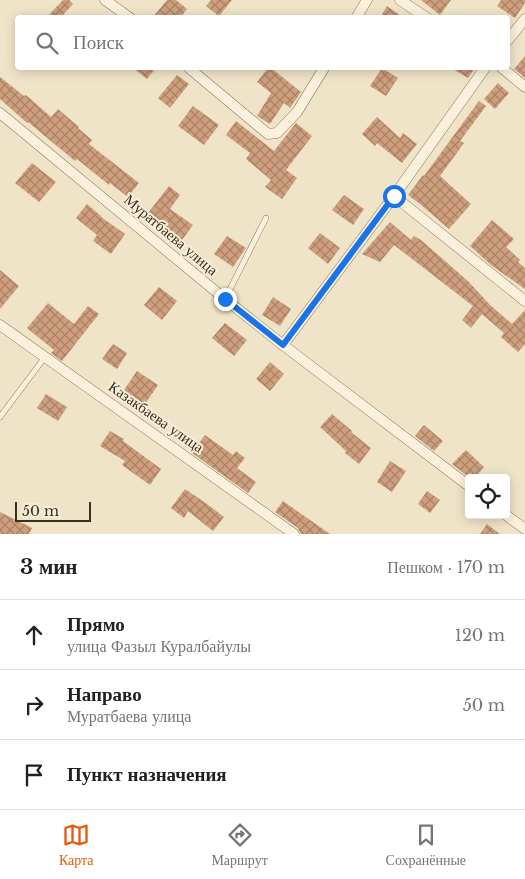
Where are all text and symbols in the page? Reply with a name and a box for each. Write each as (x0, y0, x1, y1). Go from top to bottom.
search box (15, 15, 510, 70)
icon: search (33, 29, 61, 57)
text: Поиск (73, 31, 124, 54)
route start (383, 185, 406, 208)
street label: Муратбаева улица (121, 190, 222, 280)
route end (214, 288, 237, 311)
street label: Казакбаева улица (105, 377, 208, 457)
map controls (465, 474, 510, 519)
button: locate (465, 474, 510, 519)
scale bar (15, 499, 91, 522)
text: 50 m (22, 502, 59, 520)
text: 3 мин (20, 554, 77, 580)
text: Пешком · 170 m (387, 557, 505, 577)
text: Прямо (67, 613, 125, 636)
icon: ahead (20, 621, 48, 649)
text: 120 m (455, 625, 505, 645)
text: улица Фазыл Куралбайулы (67, 636, 251, 656)
text: Направо (67, 683, 142, 706)
icon: right (20, 691, 48, 719)
text: 50 m (463, 695, 505, 715)
text: Муратбаева улица (67, 706, 191, 726)
icon: arrive (20, 761, 48, 789)
text: Пункт назначения (67, 763, 227, 786)
tab: Карта (59, 821, 94, 869)
tab: Маршрут (211, 821, 268, 869)
tab: Сохранённые (386, 821, 466, 869)

